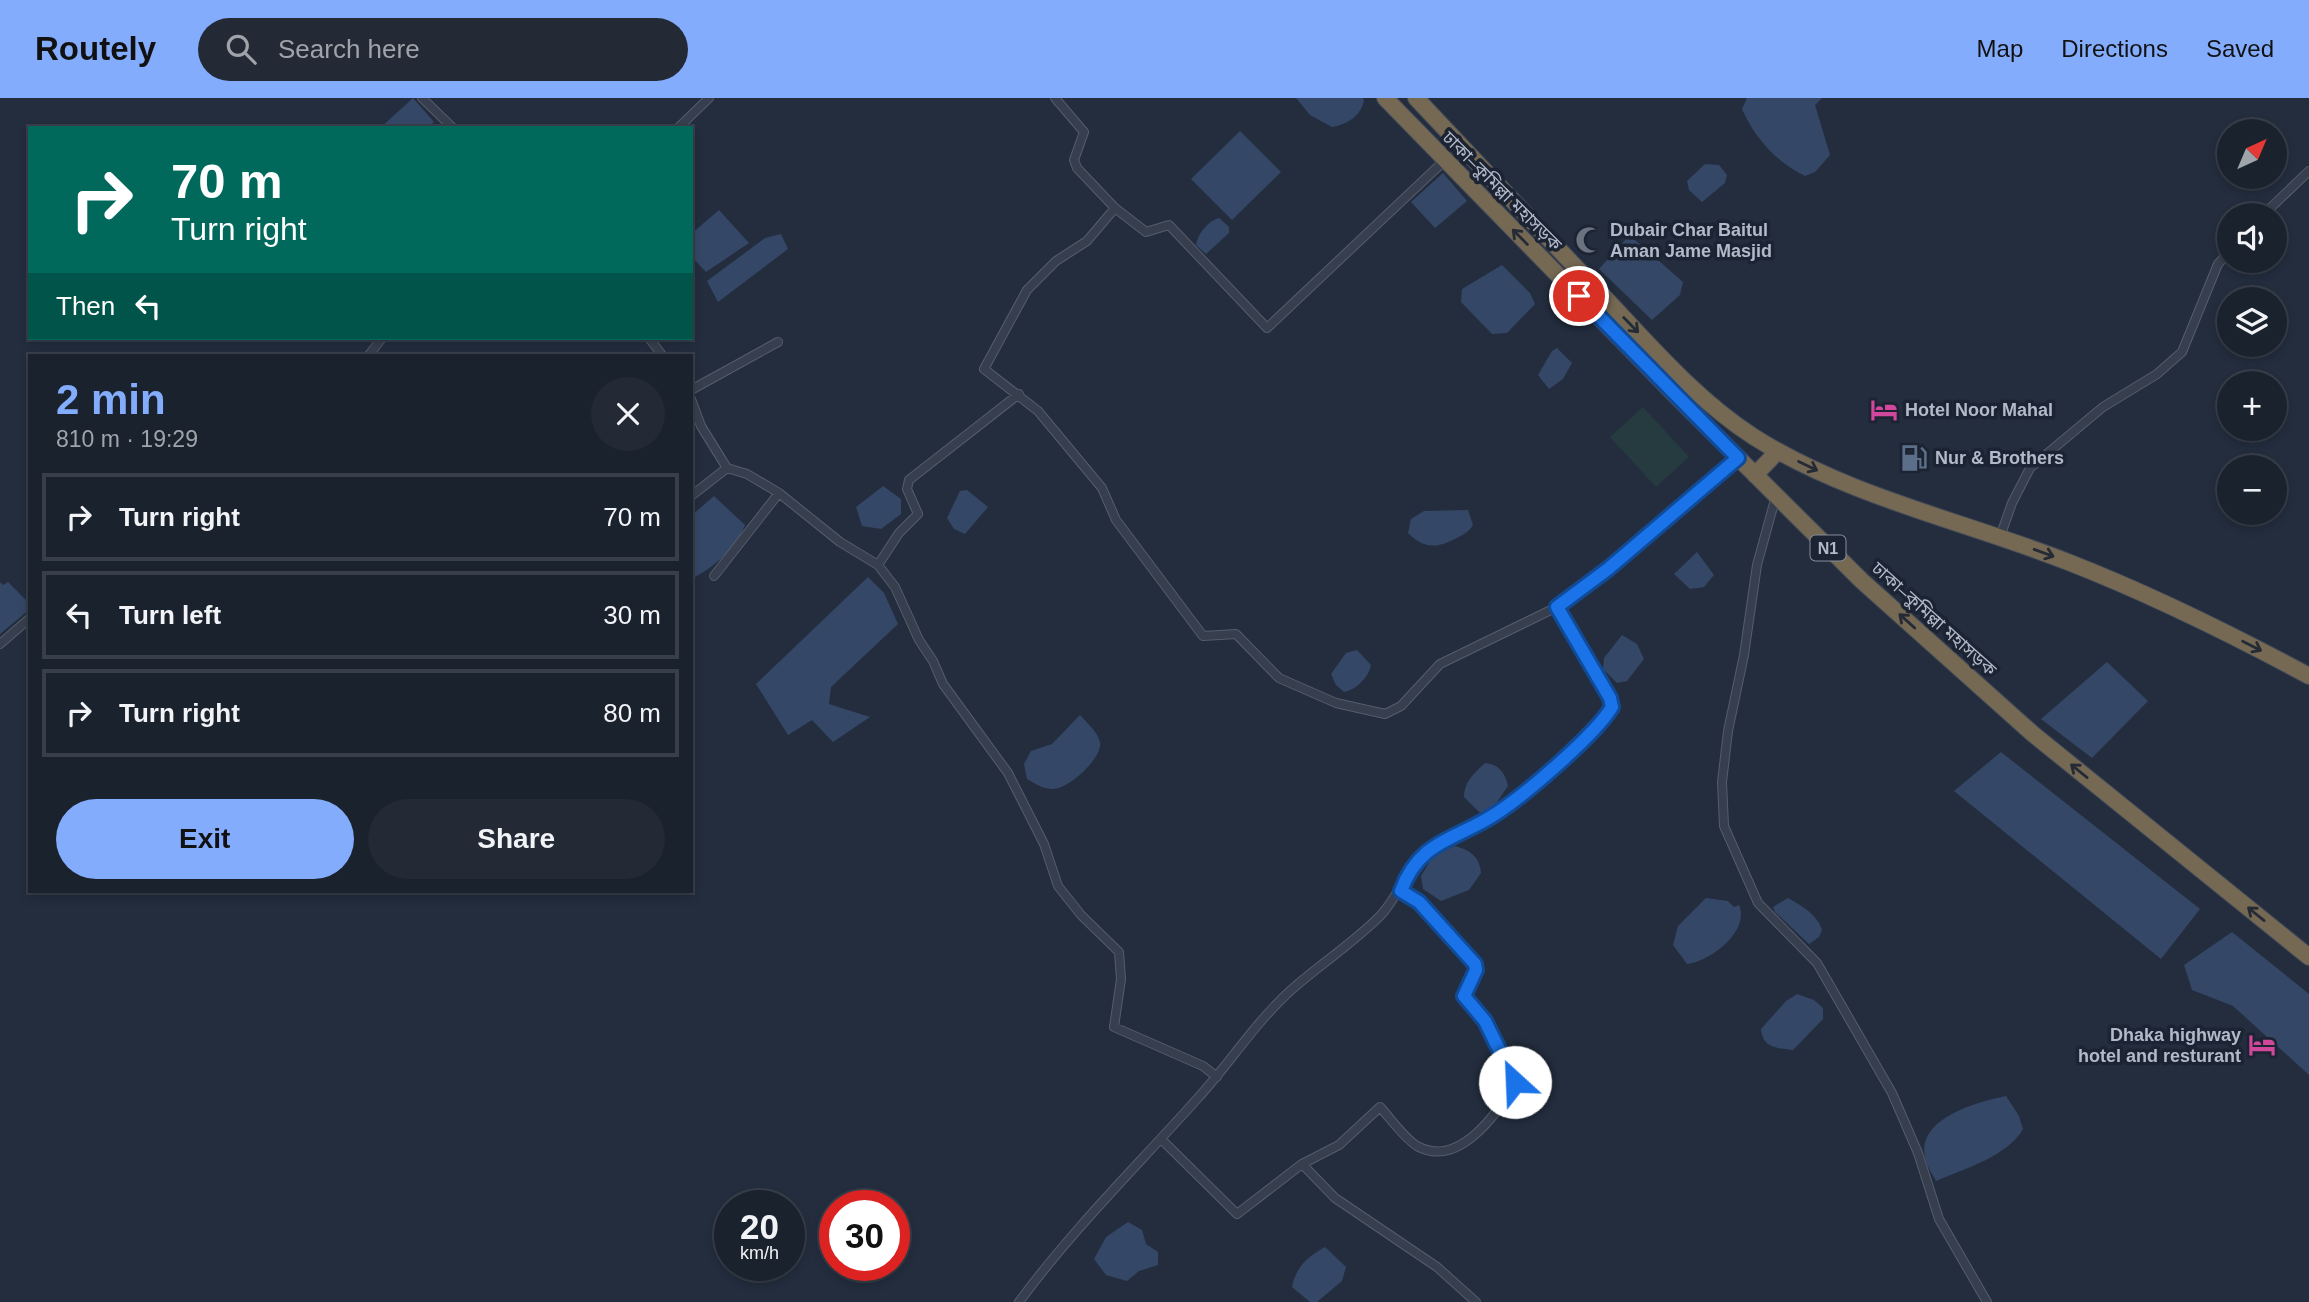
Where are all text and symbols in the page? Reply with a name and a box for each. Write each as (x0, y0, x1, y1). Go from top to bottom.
search box (198, 18, 688, 81)
text: Routely (35, 30, 156, 67)
icon: search (222, 30, 260, 68)
text: Search here (278, 34, 420, 64)
text: Map (1977, 35, 2023, 62)
text: Directions (2061, 35, 2168, 62)
text: Saved (2206, 35, 2274, 62)
north arrow (2217, 119, 2287, 189)
map controls (2217, 119, 2287, 525)
street label: ঢাকা–কুমিল্লা মহাসড়ক (1437, 127, 1566, 256)
icon: right (56, 154, 147, 245)
text: 70 m (171, 154, 283, 208)
button: sound (2217, 203, 2287, 273)
text: Turn right (171, 211, 307, 247)
place label: Dubair Char Baitul Aman Jame Masjid (1610, 220, 1772, 261)
mosque icon: Dubair Char Baitul Aman Jame Masjid (1574, 225, 1604, 255)
one-way arrow (1512, 228, 1529, 245)
pin (1549, 266, 1609, 326)
icon: arrive (1560, 277, 1598, 315)
icon: left (129, 287, 167, 325)
button: layers (2217, 287, 2287, 357)
text: Then (56, 291, 115, 321)
one-way arrow (1623, 317, 1640, 334)
button: + (2217, 371, 2287, 441)
text: 2 min (56, 376, 166, 423)
button: close (591, 377, 665, 451)
hotel icon: Hotel Noor Mahal (1869, 395, 1899, 425)
place label: Hotel Noor Mahal (1905, 400, 2053, 420)
text: 810 m · 19:29 (56, 426, 198, 452)
fuel station icon: Nur & Brothers (1899, 443, 1929, 473)
place label: Nur & Brothers (1935, 448, 2064, 468)
button: − (2217, 455, 2287, 525)
one-way arrow (1797, 460, 1818, 473)
icon: right (60, 498, 98, 536)
text: Turn right (119, 502, 240, 532)
text: 70 m (603, 502, 661, 532)
road number: N1 (1811, 536, 1846, 561)
one-way arrow (2033, 548, 2055, 560)
street label: ঢাকা–কুমিল্লা মহাসড়ক (1866, 557, 2001, 681)
icon: left (60, 596, 98, 634)
text: Turn left (119, 600, 221, 630)
text: 30 m (603, 600, 661, 630)
one-way arrow (1899, 614, 1917, 630)
one-way arrow (2241, 639, 2262, 653)
icon: right (60, 694, 98, 732)
text: Turn right (119, 698, 240, 728)
text: 80 m (603, 698, 661, 728)
one-way arrow (2071, 763, 2089, 778)
button: Exit (56, 799, 354, 879)
button: Share (368, 799, 665, 879)
one-way arrow (2247, 906, 2265, 922)
place label: Dhaka highway hotel and resturant (2078, 1025, 2241, 1066)
hotel icon: Dhaka highway hotel and resturant (2247, 1030, 2277, 1060)
position arrow (1478, 1045, 1552, 1119)
speed limit sign: 30 (819, 1190, 910, 1281)
text: 20 (740, 1207, 779, 1246)
text: km/h (740, 1243, 779, 1263)

